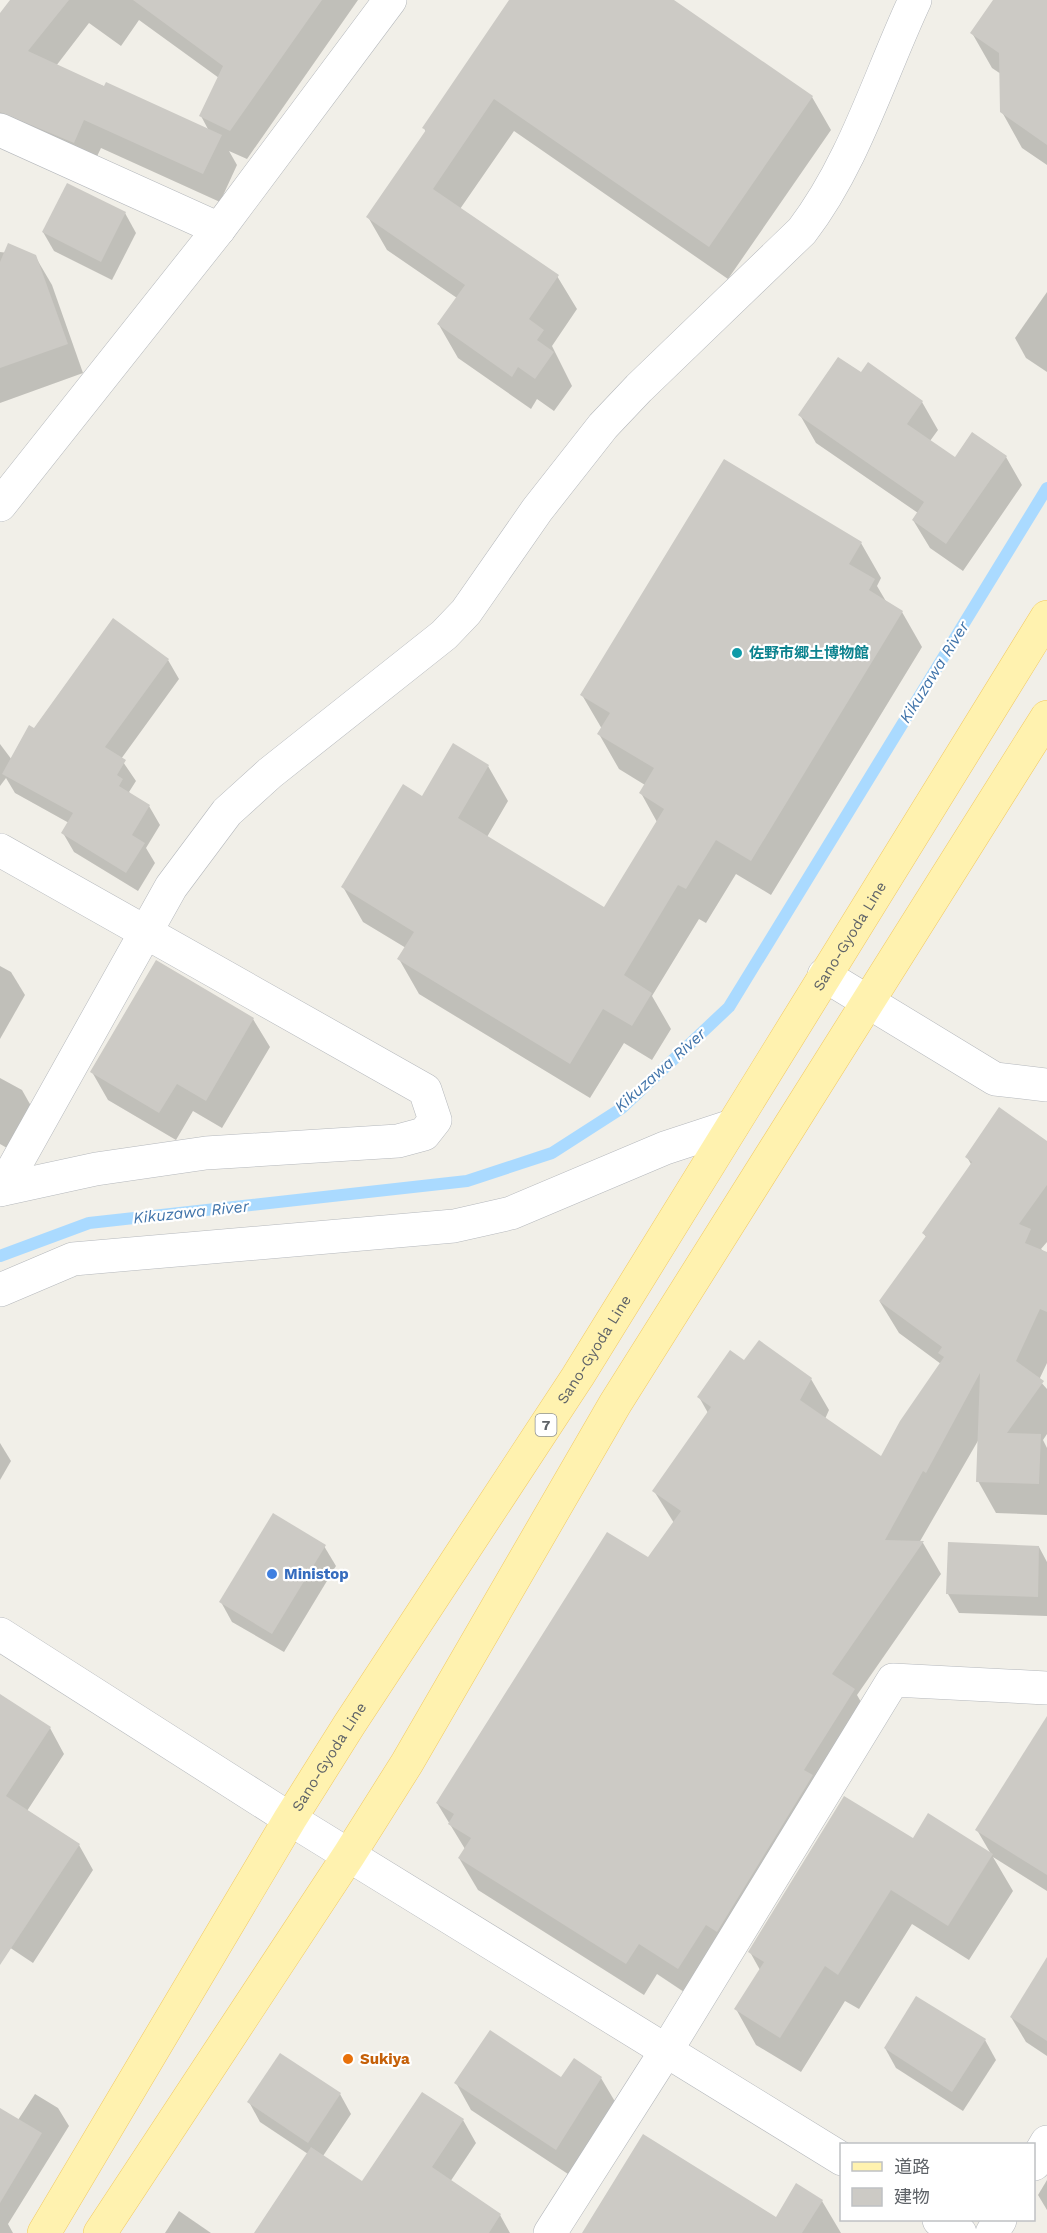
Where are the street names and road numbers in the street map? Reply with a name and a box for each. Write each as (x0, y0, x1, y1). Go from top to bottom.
street label: Sano-Gyoda Line (809, 878, 890, 994)
street label: Sano-Gyoda Line (553, 1292, 635, 1407)
road number: 7 (536, 1414, 556, 1436)
street label: Sano-Gyoda Line (288, 1699, 370, 1815)

